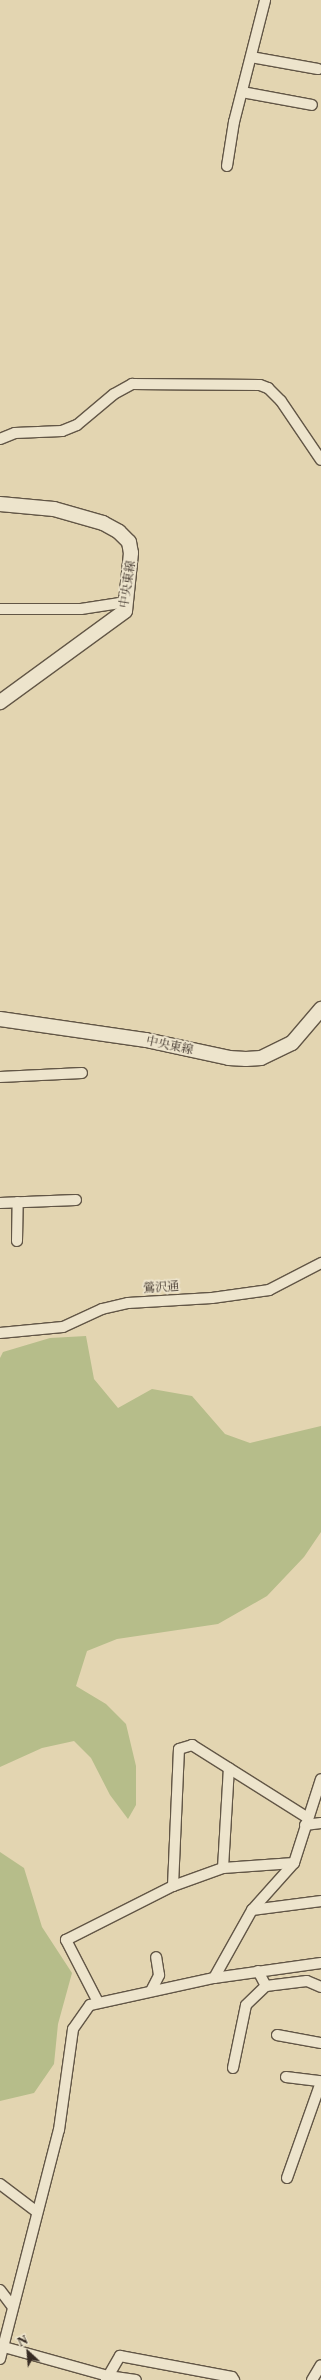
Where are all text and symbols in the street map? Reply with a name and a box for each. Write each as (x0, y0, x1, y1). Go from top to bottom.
street label: 中央東線 (116, 559, 138, 609)
street label: 中央東線 (145, 1033, 195, 1057)
street label: 鶯沢通 (143, 1279, 179, 1295)
north arrow (8, 2332, 48, 2372)
text: N (15, 2333, 30, 2350)

